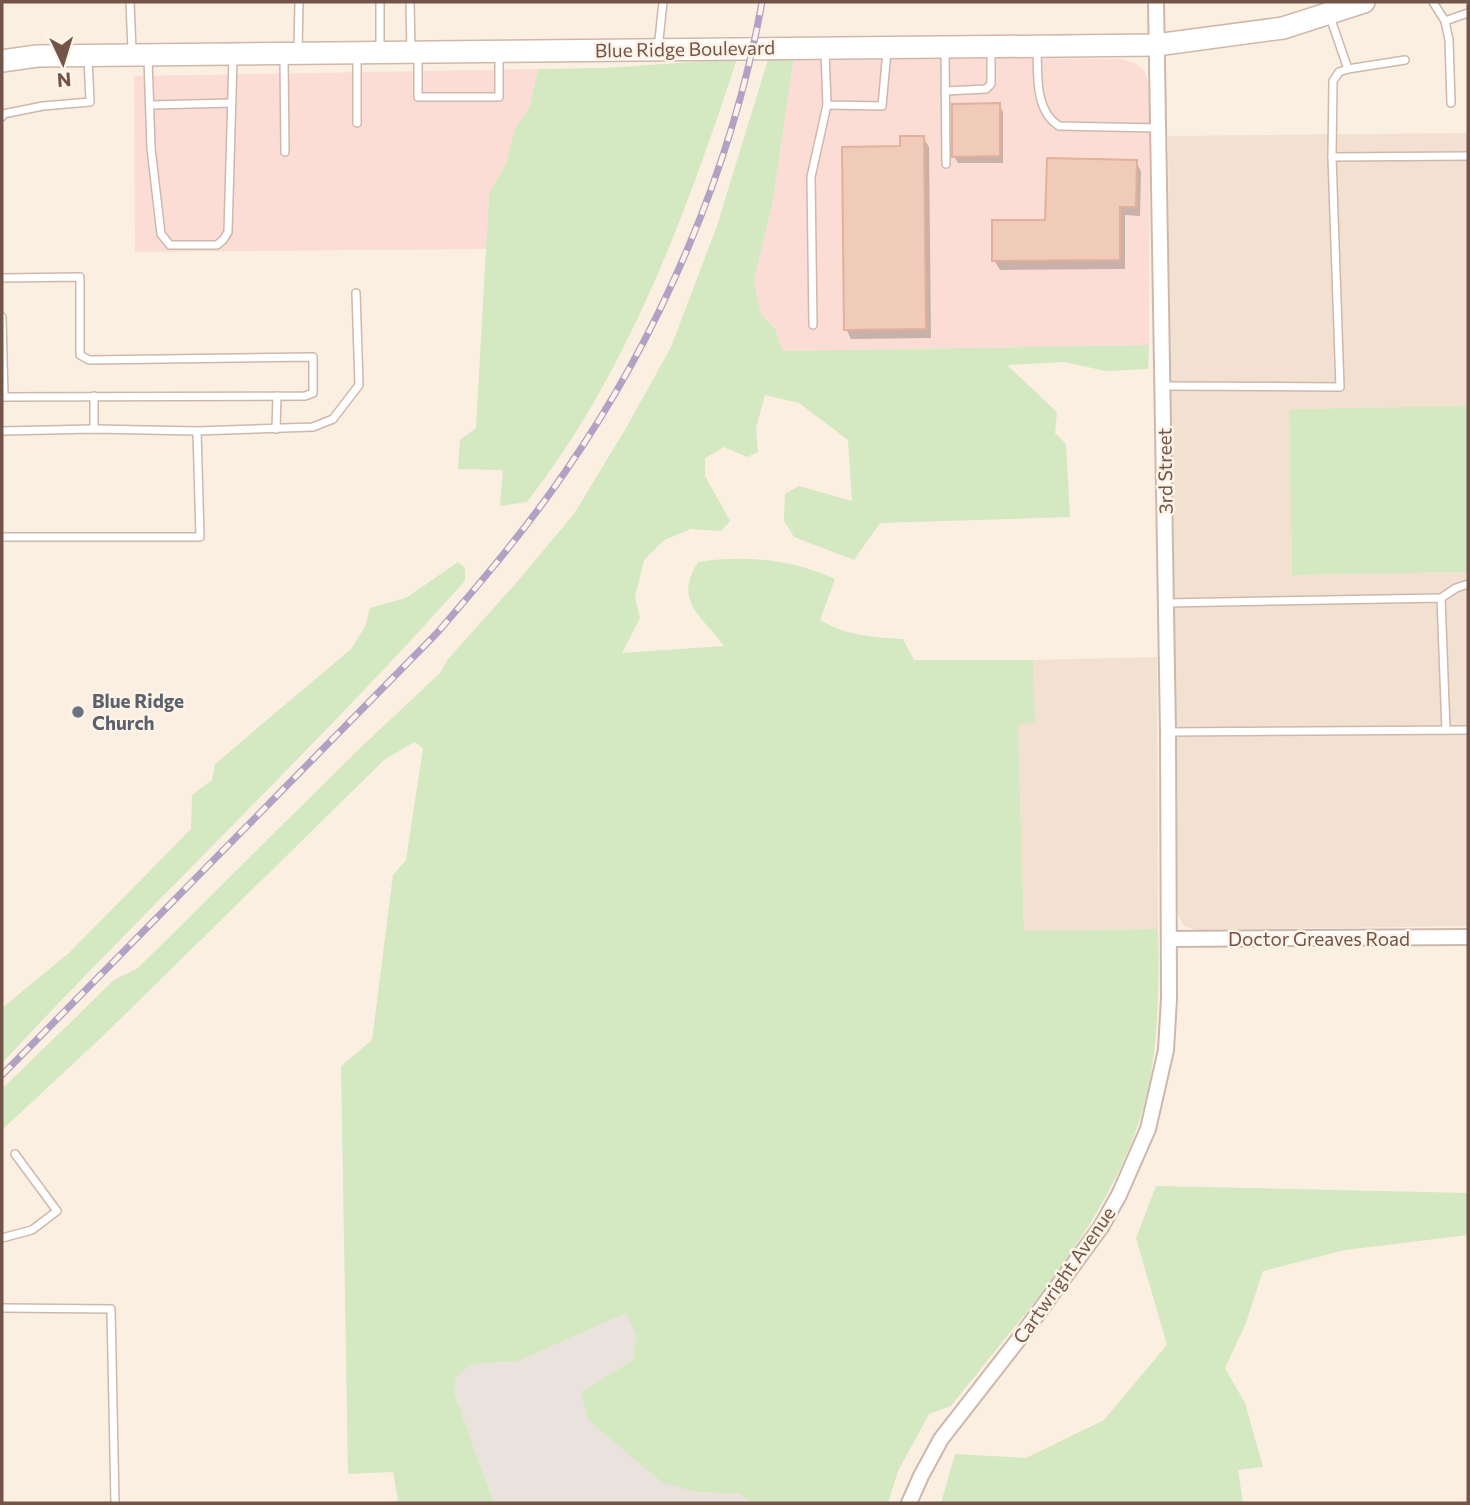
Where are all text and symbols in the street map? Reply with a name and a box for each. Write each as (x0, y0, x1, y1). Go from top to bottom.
north arrow (28, 28, 98, 98)
street label: Blue Ridge Boulevard (595, 35, 775, 62)
text: N (56, 68, 72, 92)
street label: 3rd Street (1152, 427, 1177, 514)
place label: Blue Ridge Church (92, 689, 184, 734)
marker: Blue Ridge Church (70, 704, 86, 720)
street label: Doctor Greaves Road (1228, 927, 1410, 950)
street label: Cartwright Avenue (1008, 1202, 1119, 1348)

